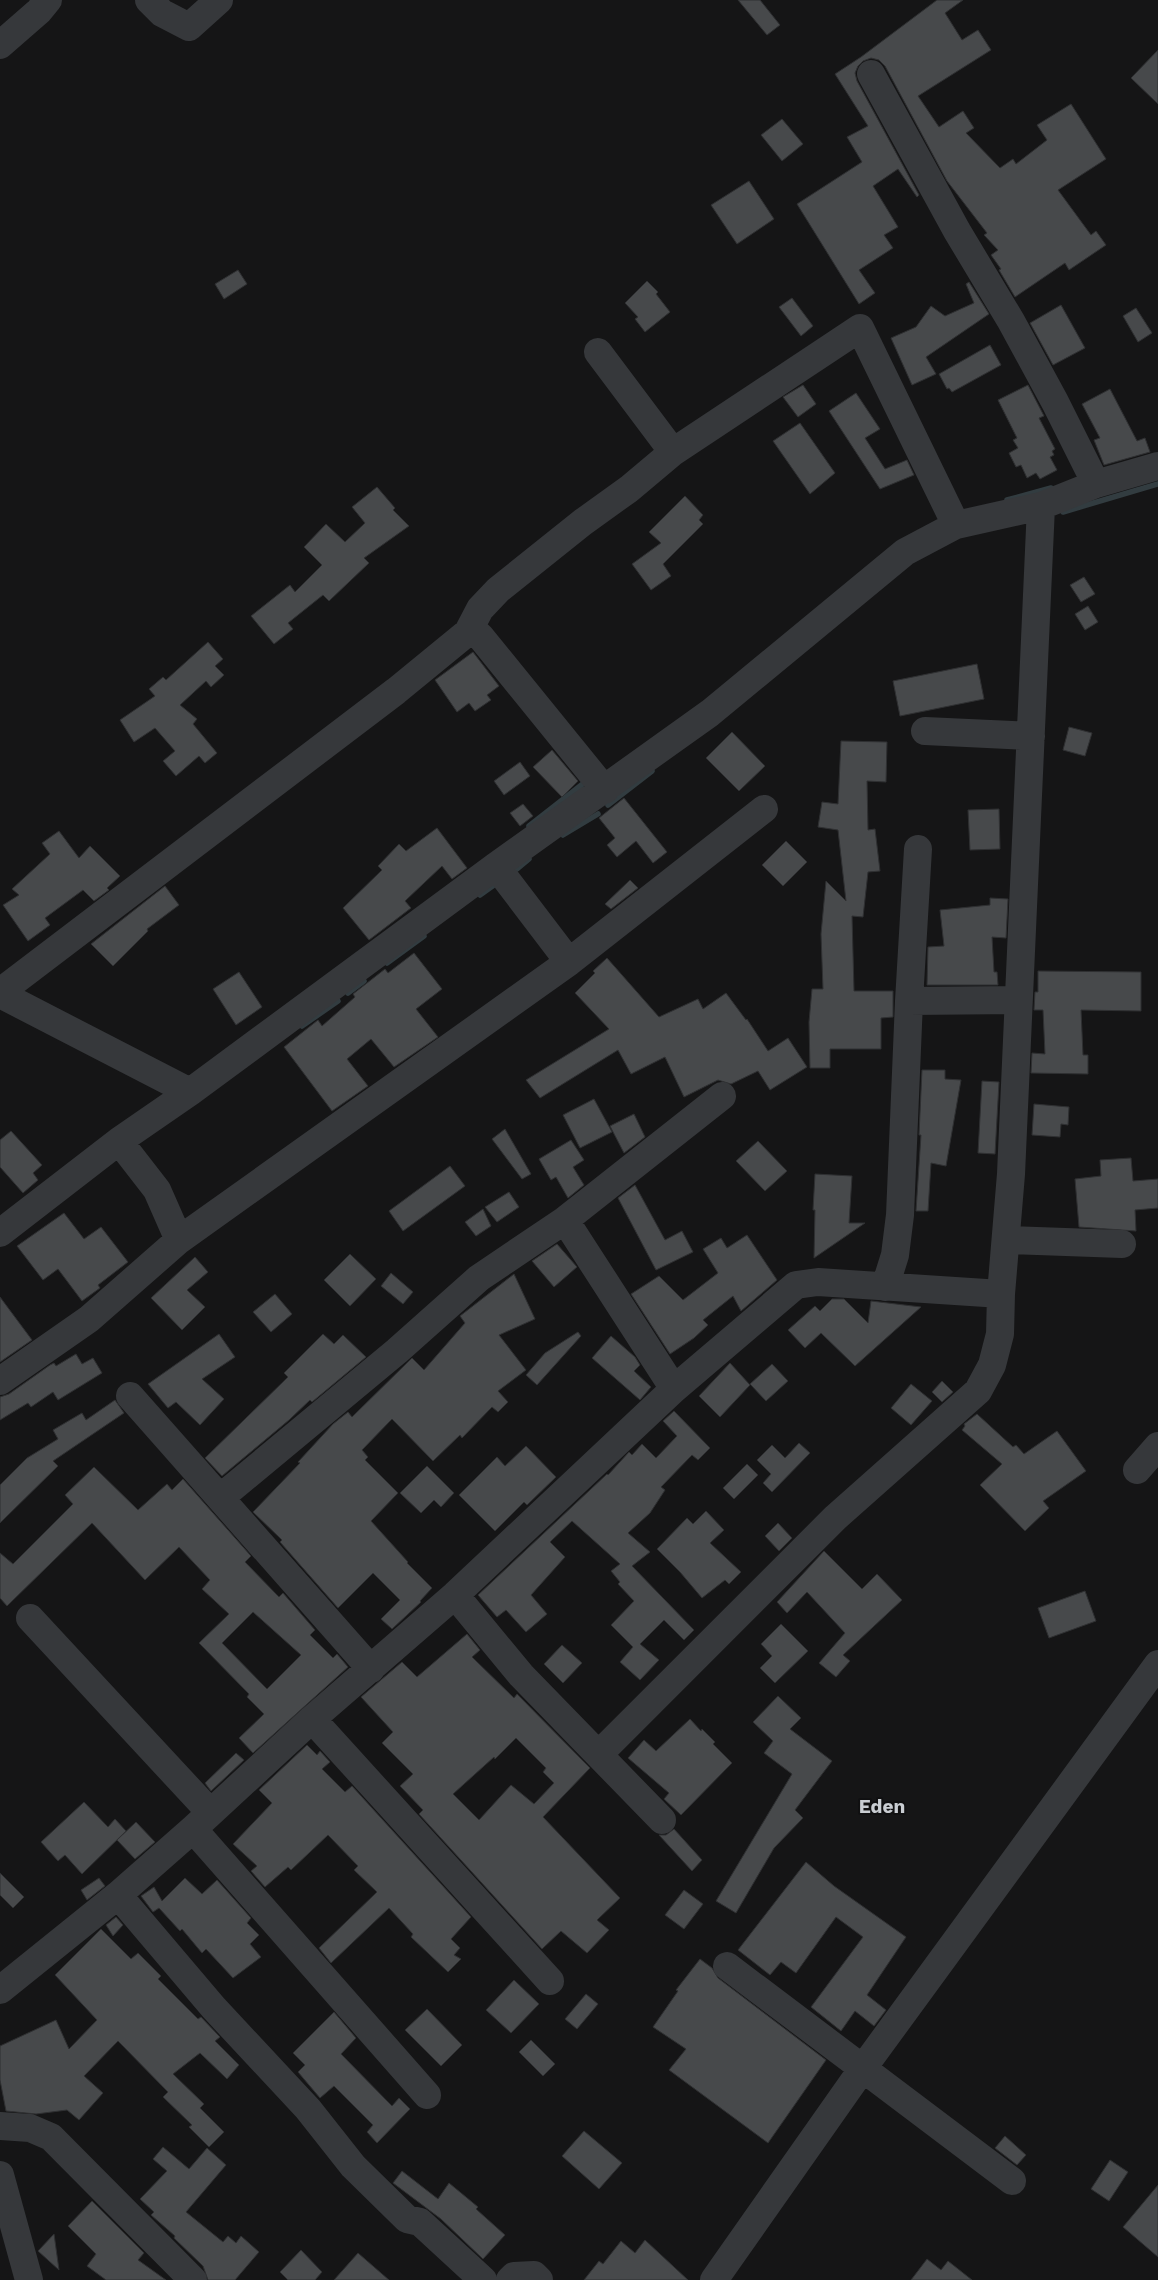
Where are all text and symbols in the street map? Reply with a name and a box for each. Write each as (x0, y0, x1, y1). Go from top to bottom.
district label: Eden (859, 1795, 905, 1818)

